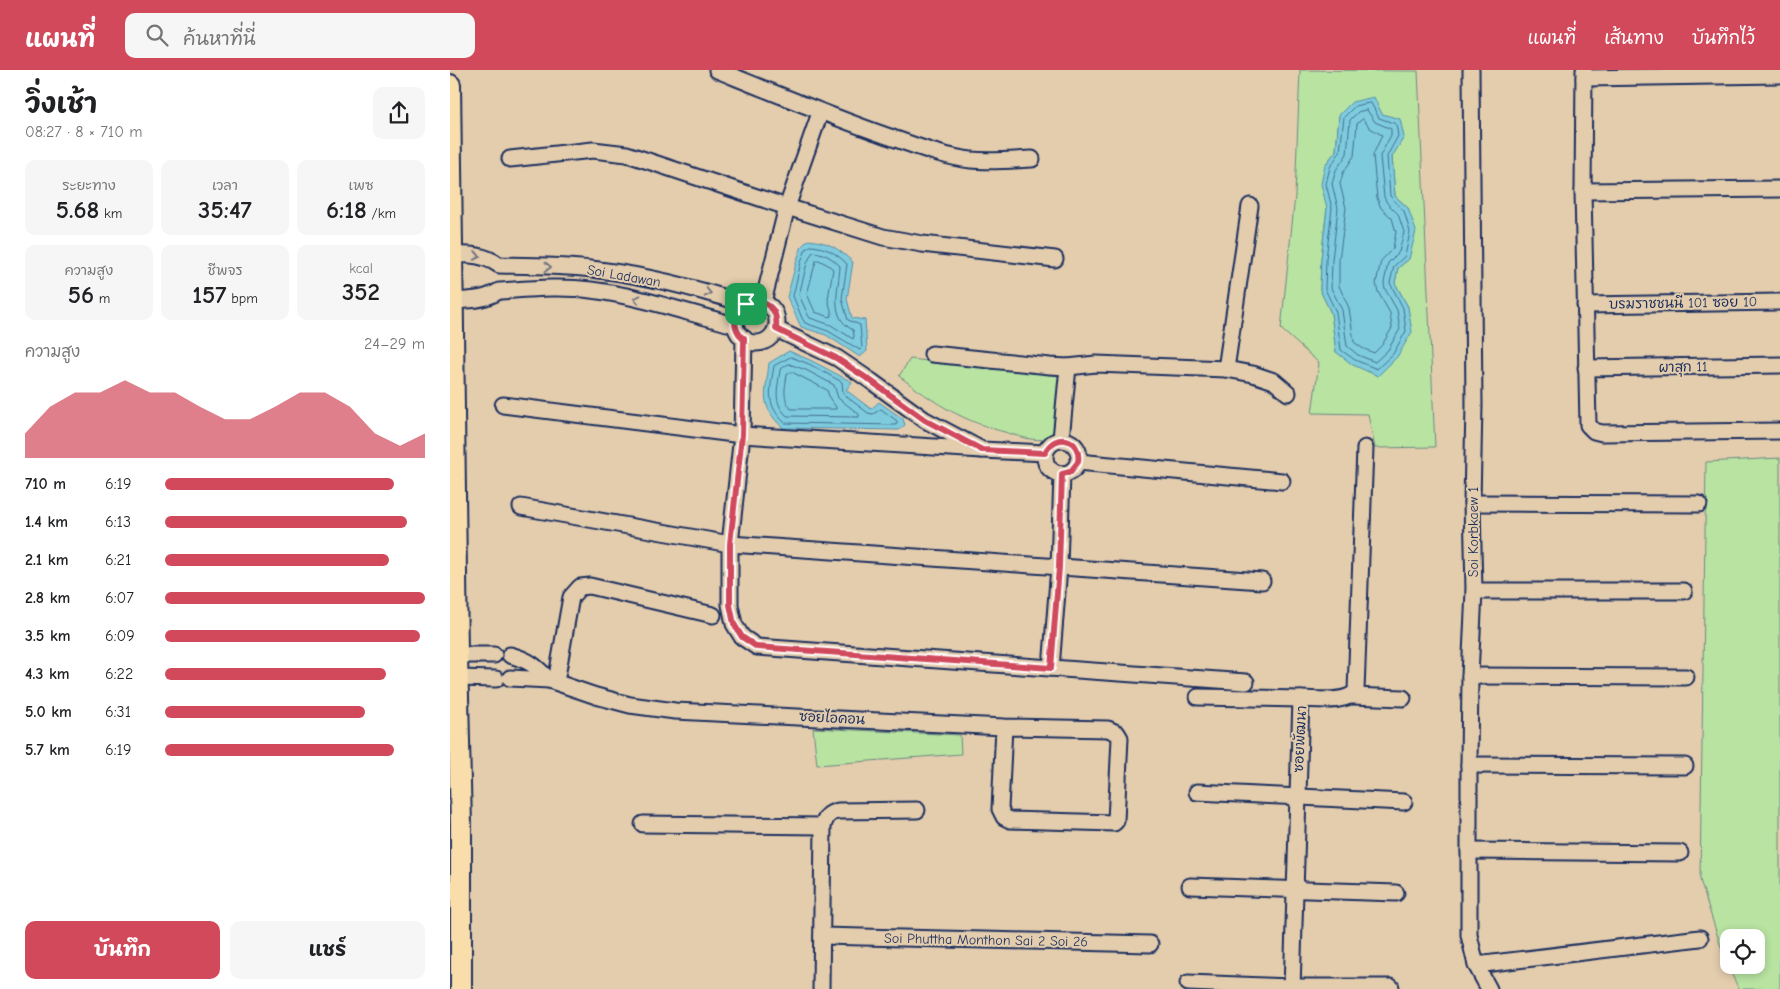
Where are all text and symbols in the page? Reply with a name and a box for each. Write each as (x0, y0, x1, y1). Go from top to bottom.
search box (125, 13, 475, 58)
icon: search (143, 21, 171, 49)
text: แผนที่ (25, 25, 95, 53)
text: ค้นหาที่นี่ (183, 28, 256, 50)
text: แผนที่ (1528, 28, 1576, 49)
text: เส้นทาง (1604, 28, 1664, 49)
text: บันทึกไว้ (1692, 28, 1755, 49)
button: share (373, 87, 425, 139)
text: วิ่งเช้า (25, 88, 97, 120)
text: 08:27 · 8 × 710 m (25, 123, 142, 141)
text: ระยะทาง (62, 177, 116, 194)
text: เวลา (212, 177, 238, 194)
text: เพซ (349, 177, 373, 194)
text: 5.68 (56, 195, 99, 224)
text: 35:47 (198, 195, 252, 224)
text: 6:18 (326, 195, 367, 224)
text: km (99, 205, 122, 222)
text: /km (367, 205, 396, 222)
one-way arrow (473, 250, 482, 261)
text: kcal (349, 260, 373, 277)
one-way arrow (544, 261, 552, 272)
street label: Soi Ladawan (586, 261, 662, 291)
text: ความสูง (65, 262, 113, 279)
text: ชีพจร (207, 262, 243, 279)
text: 352 (342, 277, 380, 306)
text: 56 (68, 280, 94, 309)
text: 157 (192, 280, 227, 309)
pin (725, 283, 767, 325)
one-way arrow (704, 287, 713, 298)
text: m (94, 290, 110, 307)
text: bpm (227, 290, 258, 307)
icon: arrive (732, 290, 760, 318)
street label: บรมราชชนนี 101 ซอย 10 (1609, 293, 1757, 313)
one-way arrow (634, 294, 642, 304)
text: 24–29 m (364, 335, 425, 353)
text: ความสูง (25, 343, 80, 361)
street label: ผาสุก 11 (1658, 358, 1708, 377)
text: 710 m (25, 475, 66, 493)
text: 6:19 (105, 475, 131, 493)
street label: Soi Korbkaew 1 (1465, 487, 1482, 577)
text: 1.4 km (25, 513, 68, 531)
text: 6:13 (105, 513, 131, 531)
text: 2.1 km (25, 551, 68, 569)
text: 6:21 (105, 551, 131, 569)
text: 2.8 km (25, 589, 70, 607)
text: 6:07 (105, 589, 134, 607)
text: 3.5 km (25, 627, 71, 645)
text: 6:09 (105, 627, 135, 645)
text: 4.3 km (25, 665, 70, 683)
text: 6:22 (105, 665, 133, 683)
text: 5.0 km (25, 703, 72, 721)
text: 6:31 (105, 703, 131, 721)
street label: ซอยพัฒนา (1290, 705, 1310, 773)
street label: ซอยไอคอน (798, 707, 866, 728)
text: 5.7 km (25, 741, 70, 759)
text: 6:19 (105, 741, 131, 759)
button: บันทึก (25, 921, 220, 979)
button: แชร์ (230, 921, 425, 979)
map controls (1720, 929, 1765, 974)
button: locate (1720, 929, 1765, 974)
street label: Soi Phuttha Monthon Sai 2 Soi 26 (884, 930, 1088, 950)

